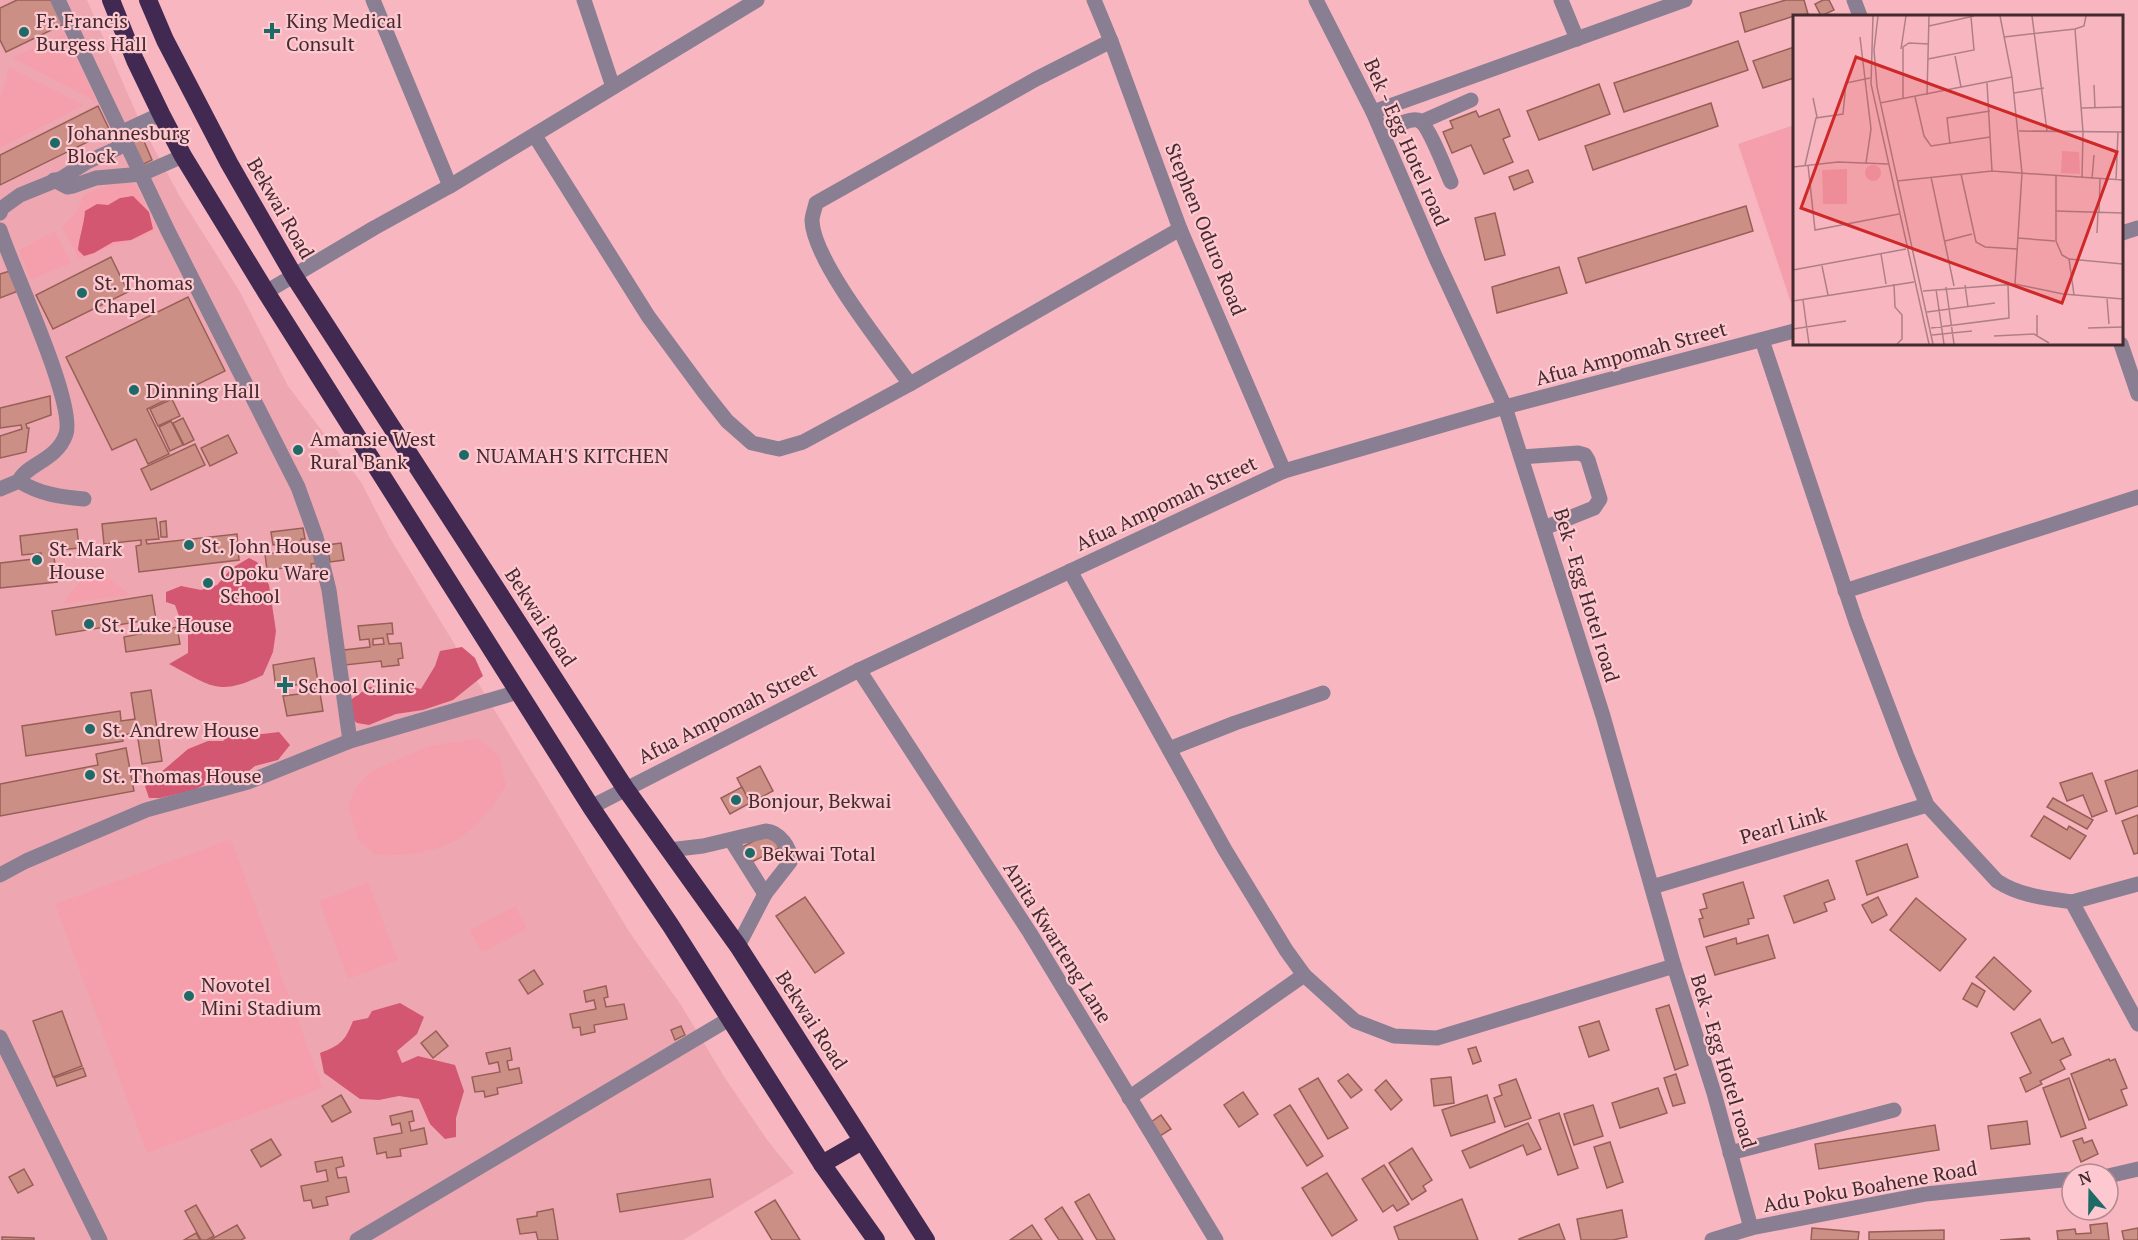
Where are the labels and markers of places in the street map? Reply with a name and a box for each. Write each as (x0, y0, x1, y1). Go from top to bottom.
place label: Fr. Francis Burgess Hall (36, 7, 147, 57)
place label: King Medical Consult (286, 7, 402, 57)
marker: King Medical Consult (263, 22, 281, 40)
marker: Fr. Francis Burgess Hall (17, 25, 31, 39)
place label: Johannesburg Block (67, 119, 190, 169)
marker: Johannesburg Block (48, 136, 62, 150)
place label: St. Thomas Chapel (94, 269, 193, 319)
marker: St. Thomas Chapel (75, 286, 89, 300)
place label: Dinning Hall (146, 377, 260, 404)
marker: Dinning Hall (127, 383, 141, 397)
place label: Amansie West Rural Bank (310, 425, 437, 475)
place label: NUAMAH'S KITCHEN (476, 442, 669, 469)
marker: Amansie West Rural Bank (291, 443, 305, 457)
marker: NUAMAH'S KITCHEN (457, 448, 471, 462)
place label: St. John House (201, 532, 331, 559)
place label: St. Mark House (49, 535, 123, 585)
marker: St. John House (182, 538, 196, 552)
marker: St. Mark House (30, 553, 44, 567)
place label: Opoku Ware School (220, 559, 329, 609)
marker: Opoku Ware School (201, 576, 215, 590)
place label: St. Luke House (101, 611, 232, 638)
marker: St. Luke House (82, 617, 96, 631)
place label: School Clinic (298, 672, 415, 699)
marker: School Clinic (276, 676, 294, 694)
place label: St. Andrew House (102, 716, 259, 743)
marker: St. Andrew House (83, 722, 97, 736)
place label: St. Thomas House (102, 762, 262, 789)
marker: St. Thomas House (83, 768, 97, 782)
place label: Bonjour, Bekwai (748, 787, 891, 814)
marker: Bonjour, Bekwai (729, 793, 743, 807)
place label: Bekwai Total (762, 840, 876, 867)
marker: Bekwai Total (743, 846, 757, 860)
place label: Novotel Mini Stadium (201, 971, 321, 1021)
marker: Novotel Mini Stadium (182, 989, 196, 1003)

